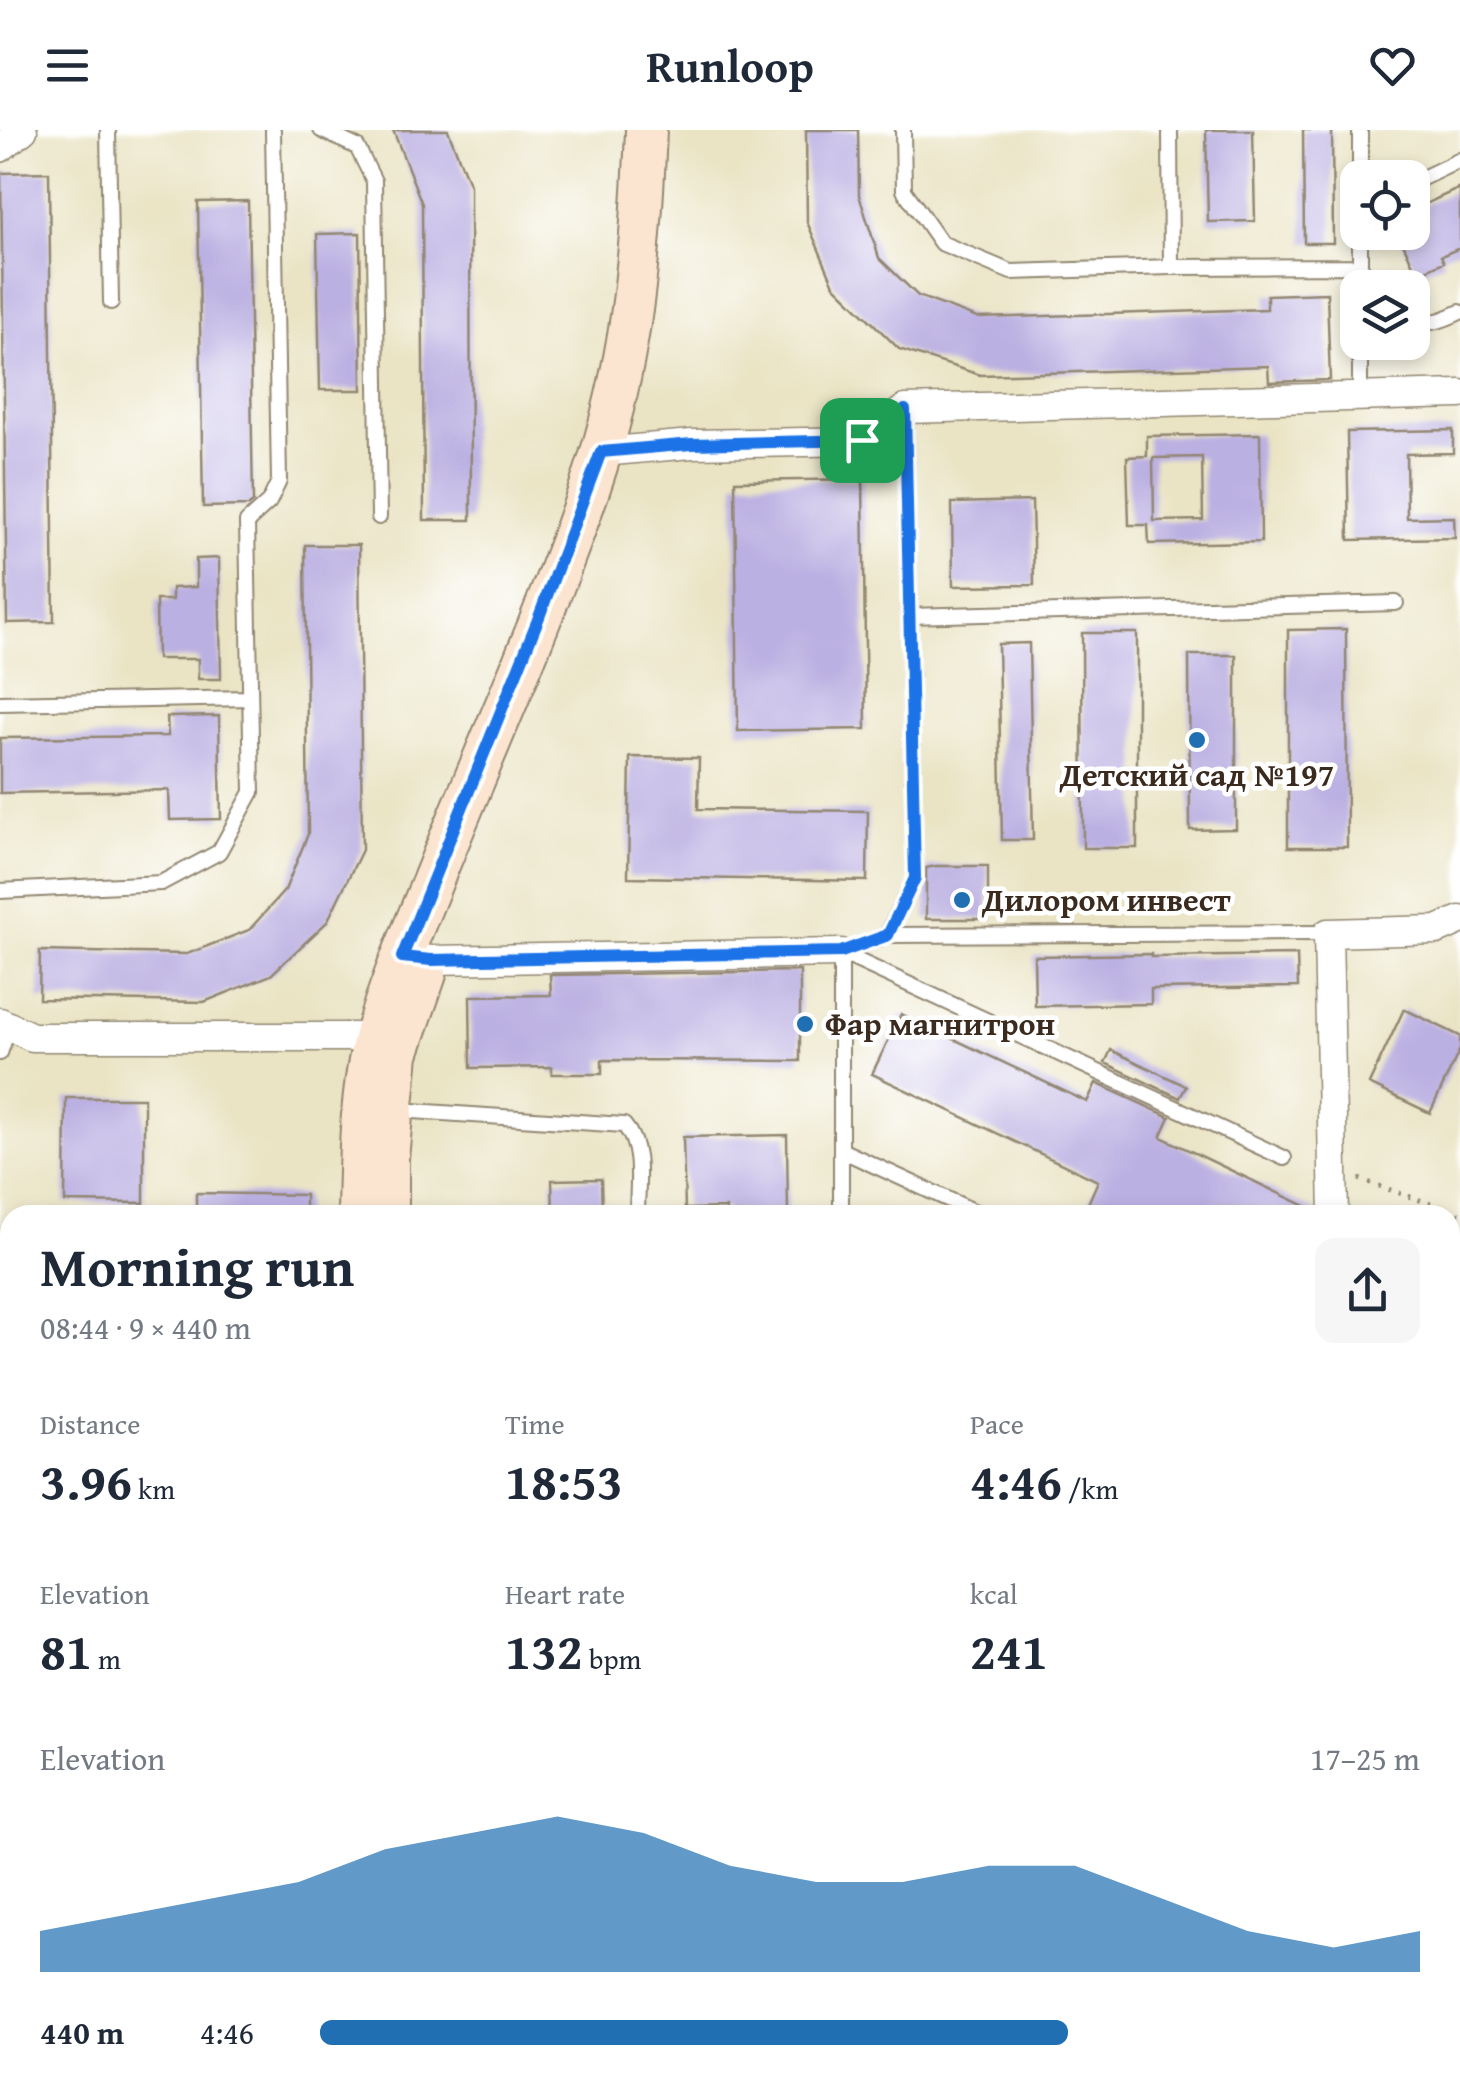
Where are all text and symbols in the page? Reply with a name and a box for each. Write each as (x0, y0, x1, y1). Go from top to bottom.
text: Runloop (646, 33, 814, 98)
icon: menu (40, 38, 95, 93)
icon: heart (1365, 38, 1420, 93)
map controls (1340, 160, 1430, 360)
button: locate (1340, 160, 1430, 250)
button: layers (1340, 270, 1430, 360)
pin (820, 398, 905, 483)
icon: arrive (835, 413, 890, 468)
marker: Детский сад №197 (1186, 729, 1208, 751)
place label: Детский сад №197 (1059, 751, 1334, 798)
place label: Дилором инвест (981, 876, 1232, 923)
marker: Дилором инвест (951, 889, 973, 911)
place label: Фар магнитрон (825, 1000, 1055, 1047)
marker: Фар магнитрон (794, 1013, 816, 1035)
text: Morning run (40, 1226, 354, 1306)
button: share (1315, 1238, 1420, 1343)
text: 08:44 · 9 × 440 m (40, 1304, 251, 1351)
text: Distance (40, 1403, 140, 1444)
text: Time (505, 1403, 565, 1444)
text: Pace (970, 1403, 1024, 1444)
text: 3.96 (40, 1444, 132, 1517)
text: 18:53 (505, 1444, 623, 1517)
text: 4:46 (970, 1444, 1062, 1517)
text: km (132, 1468, 175, 1509)
text: /km (1062, 1468, 1118, 1509)
text: Elevation (40, 1573, 150, 1614)
text: Heart rate (505, 1573, 625, 1614)
text: kcal (970, 1573, 1018, 1614)
text: 81 (40, 1614, 92, 1687)
text: 132 (505, 1614, 583, 1687)
text: 241 (970, 1614, 1048, 1687)
text: m (92, 1638, 121, 1679)
text: bpm (583, 1638, 641, 1679)
text: Elevation (40, 1735, 165, 1782)
text: 17–25 m (1310, 1735, 1420, 1782)
text: 440 m (40, 2009, 124, 2056)
text: 4:46 (200, 2009, 254, 2056)

